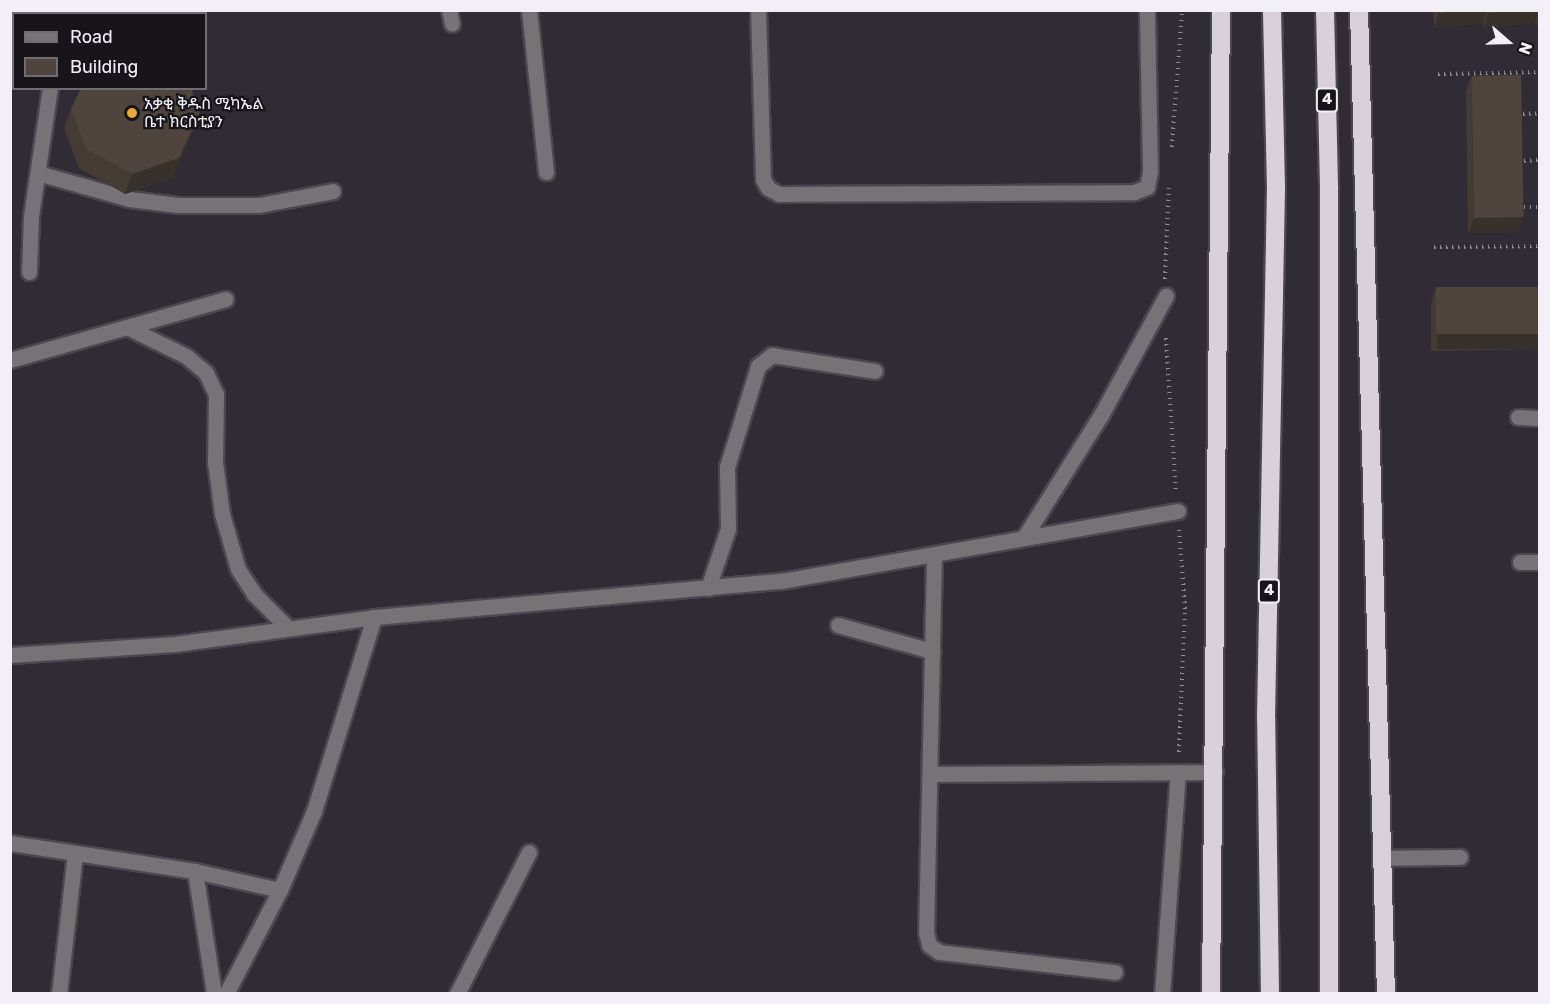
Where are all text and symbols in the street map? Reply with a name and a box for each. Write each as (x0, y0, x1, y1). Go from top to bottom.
legend (12, 12, 207, 90)
north arrow (1478, 12, 1538, 72)
text: Road (70, 26, 113, 48)
text: N (1514, 40, 1536, 57)
text: Building (70, 56, 138, 78)
road number: 4 (1315, 88, 1339, 112)
place label: አቃቂ ቅዱስ ሚካኤል ቤተ ክርስቲያን (144, 94, 263, 132)
marker: አቃቂ ቅዱስ ሚካኤል ቤተ ክርስቲያን (125, 106, 139, 120)
road number: 4 (1257, 579, 1281, 603)

